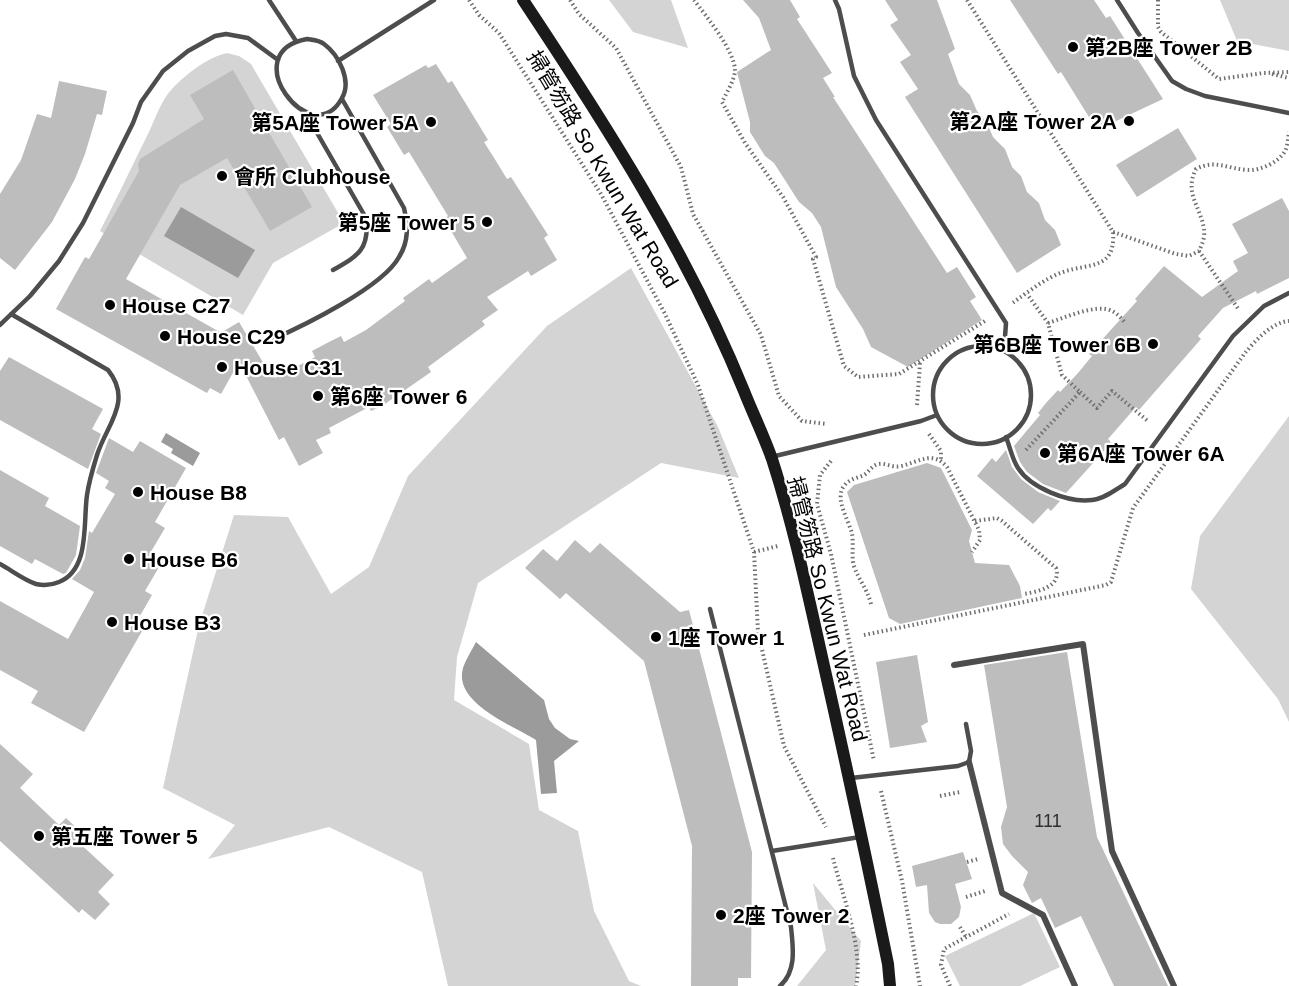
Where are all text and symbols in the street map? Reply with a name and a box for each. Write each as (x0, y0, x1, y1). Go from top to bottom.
place label: 第2B座 Tower 2B (1085, 36, 1253, 59)
marker: 第2B座 Tower 2B (1066, 40, 1080, 54)
street label: 掃管笏路 So Kwun Wat Road (523, 46, 683, 292)
place label: 第2A座 Tower 2A (949, 110, 1117, 133)
place label: 第5A座 Tower 5A (251, 111, 419, 134)
marker: 第2A座 Tower 2A (1122, 114, 1136, 128)
marker: 第5A座 Tower 5A (424, 115, 438, 129)
place label: 會所 Clubhouse (234, 165, 390, 188)
marker: 會所 Clubhouse (215, 169, 229, 183)
place label: 第5座 Tower 5 (338, 211, 475, 234)
marker: 第5座 Tower 5 (480, 215, 494, 229)
place label: House C27 (122, 294, 231, 317)
marker: House C27 (103, 298, 117, 312)
place label: House C29 (177, 325, 286, 348)
marker: House C29 (158, 329, 172, 343)
place label: 第6B座 Tower 6B (973, 333, 1141, 356)
marker: 第6B座 Tower 6B (1146, 337, 1160, 351)
place label: House C31 (234, 356, 343, 379)
marker: House C31 (215, 360, 229, 374)
place label: 第6座 Tower 6 (330, 385, 467, 408)
marker: 第6座 Tower 6 (311, 389, 325, 403)
place label: 第6A座 Tower 6A (1057, 442, 1225, 465)
marker: 第6A座 Tower 6A (1038, 446, 1052, 460)
street label: 掃管笏路 So Kwun Wat Road (784, 474, 872, 744)
place label: House B8 (150, 481, 247, 504)
marker: House B8 (131, 485, 145, 499)
place label: House B6 (141, 548, 238, 571)
marker: House B6 (122, 552, 136, 566)
place label: House B3 (124, 611, 221, 634)
marker: House B3 (105, 615, 119, 629)
place label: 1座 Tower 1 (668, 626, 785, 649)
marker: 1座 Tower 1 (649, 630, 663, 644)
house number: 111 (1034, 811, 1062, 831)
place label: 第五座 Tower 5 (51, 825, 198, 848)
marker: 第五座 Tower 5 (32, 829, 46, 843)
place label: 2座 Tower 2 (733, 904, 849, 927)
marker: 2座 Tower 2 (714, 908, 728, 922)

